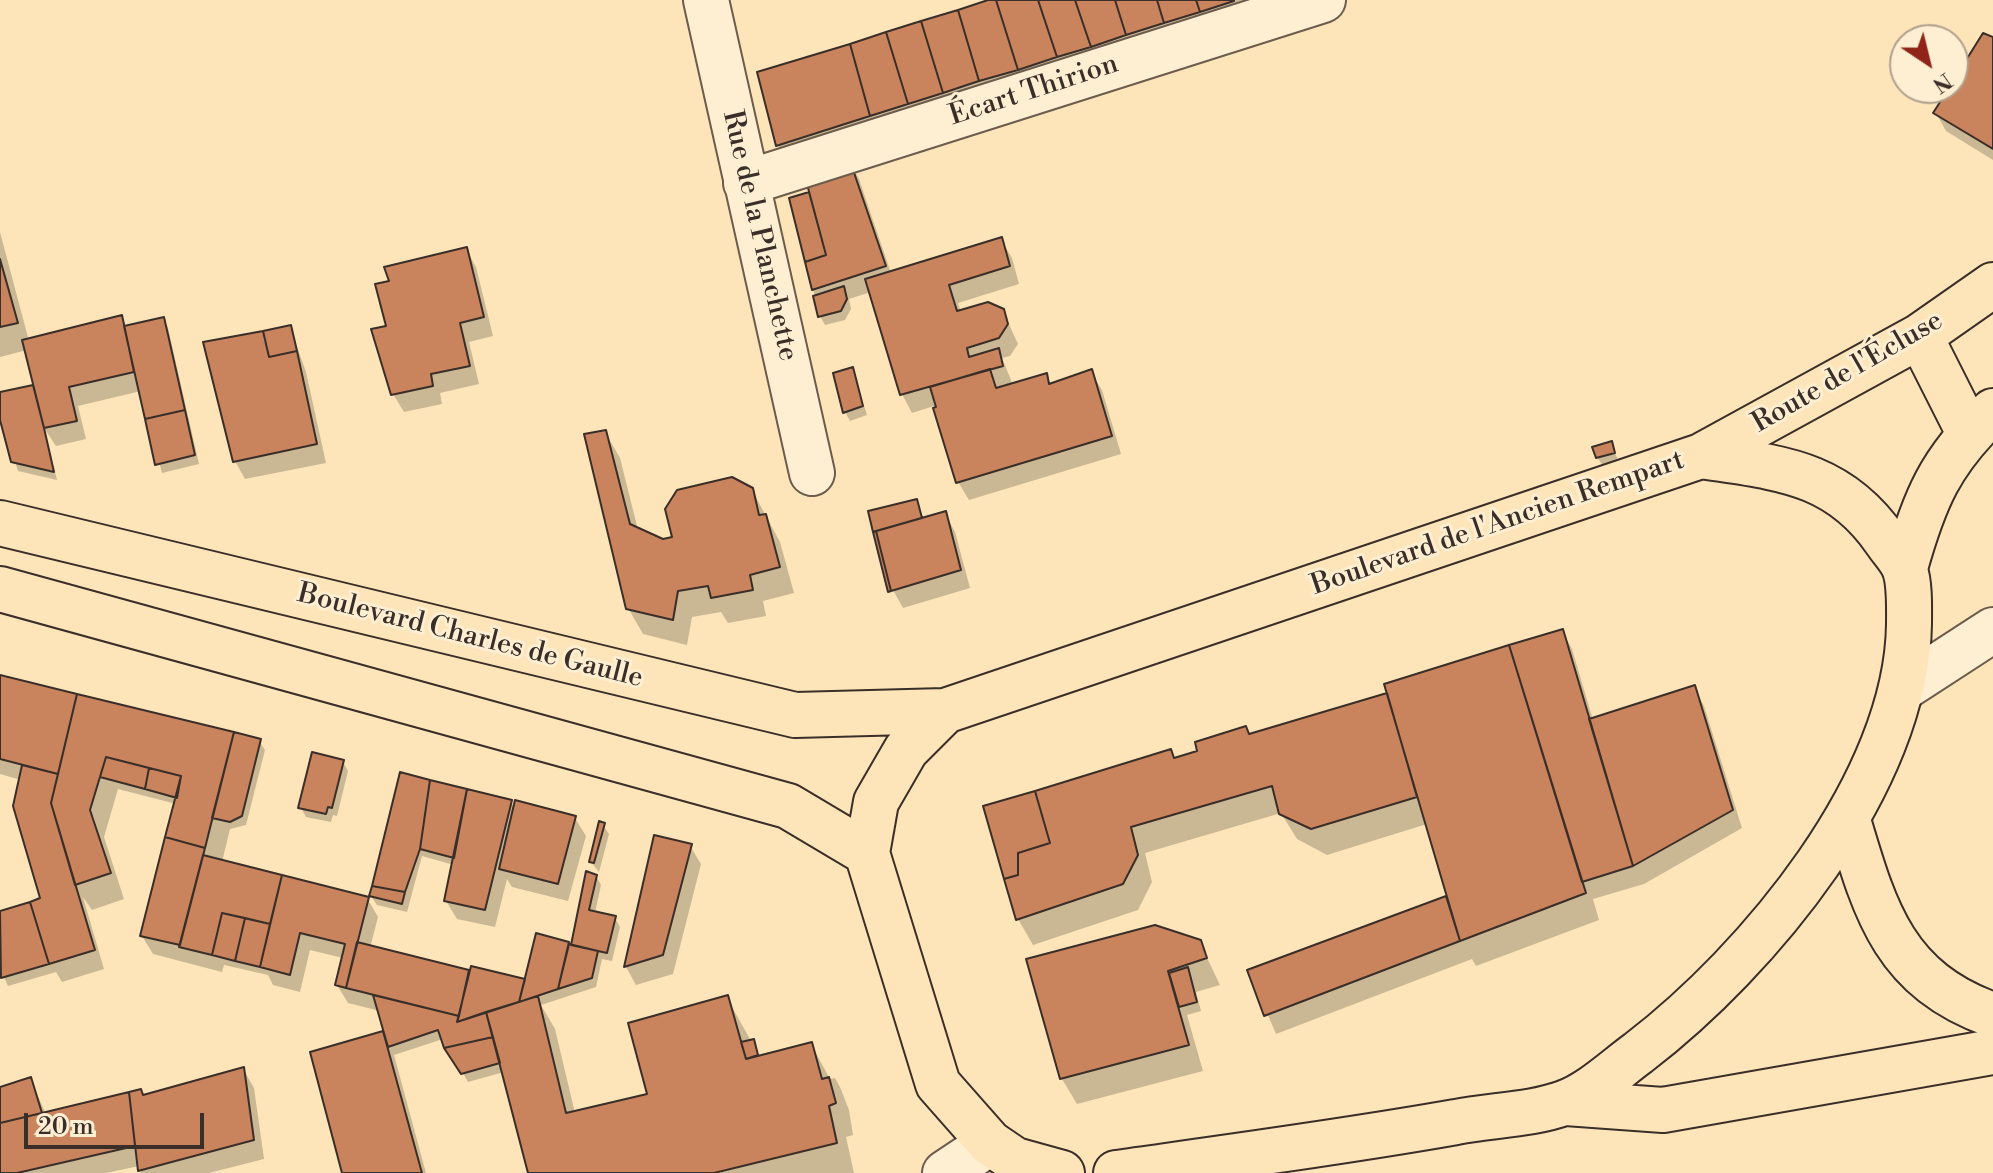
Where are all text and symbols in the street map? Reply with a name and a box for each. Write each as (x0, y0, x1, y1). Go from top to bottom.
north arrow (1889, 24, 1969, 104)
street label: Écart Thirion (945, 48, 1123, 134)
text: N (1927, 66, 1957, 98)
street label: Rue de la Planchette (714, 107, 804, 365)
street label: Route de l'Écluse (1747, 305, 1949, 441)
street label: Boulevard de l'Ancien Rempart (1307, 444, 1689, 604)
street label: Boulevard Charles de Gaulle (294, 578, 646, 696)
scale bar (28, 1097, 208, 1147)
text: 20 m (38, 1112, 94, 1142)

